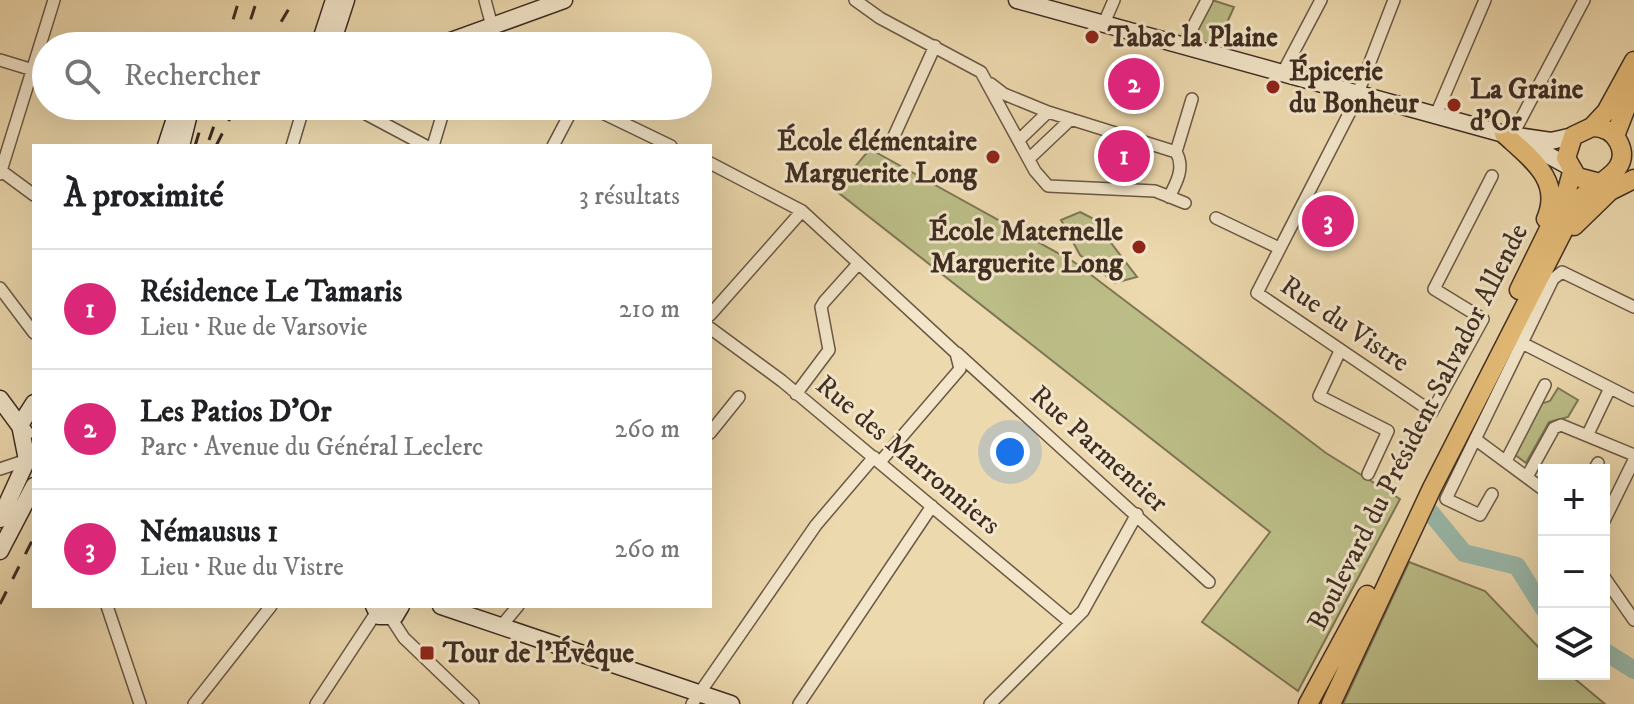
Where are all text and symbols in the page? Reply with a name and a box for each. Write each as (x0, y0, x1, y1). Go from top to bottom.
place label: Tabac la Plaine (1107, 20, 1278, 55)
marker: Tabac la Plaine (1083, 28, 1101, 46)
search box (32, 32, 712, 120)
place label: Épicerie du Bonheur (1289, 53, 1419, 121)
icon: search (60, 54, 104, 98)
pin: 2 (1108, 54, 1160, 114)
text: Rechercher (124, 58, 260, 95)
place label: La Graine d'Or (1470, 72, 1584, 139)
marker: Épicerie du Bonheur (1264, 78, 1282, 96)
marker: La Graine d'Or (1445, 96, 1463, 114)
place label: École élémentaire Marguerite Long (777, 123, 978, 191)
pin: 1 (1098, 126, 1150, 186)
marker: École élémentaire Marguerite Long (984, 148, 1002, 166)
text: À proximité (64, 175, 224, 217)
text: 3 résultats (579, 180, 680, 213)
pin: 3 (1302, 191, 1354, 251)
place label: École Maternelle Marguerite Long (929, 213, 1124, 281)
street label: Boulevard du Président Salvador Allende (1300, 218, 1536, 636)
marker: École Maternelle Marguerite Long (1130, 238, 1148, 256)
street label: Rue du Vistre (1274, 268, 1416, 380)
text: Résidence Le Tamaris (140, 274, 402, 311)
text: 1 (85, 293, 95, 326)
text: 210 m (619, 293, 680, 326)
text: Lieu · Rue de Varsovie (140, 311, 367, 344)
street label: Rue des Marronniers (808, 368, 1008, 542)
street label: Rue Parmentier (1023, 378, 1176, 520)
text: Les Patios D'Or (140, 394, 331, 431)
text: 2 (84, 413, 96, 446)
text: 260 m (615, 413, 680, 446)
text: Parc · Avenue du Général Leclerc (140, 431, 483, 464)
your location (990, 432, 1030, 472)
map controls (1538, 464, 1610, 680)
button: + (1538, 464, 1610, 536)
text: Némausus 1 (140, 514, 278, 551)
text: 3 (85, 533, 95, 566)
text: 260 m (615, 533, 680, 566)
button: − (1538, 536, 1610, 608)
text: Lieu · Rue du Vistre (140, 551, 344, 584)
button: layers (1538, 608, 1610, 680)
place label: Tour de l'Évêque (442, 635, 634, 672)
marker: Tour de l'Évêque (418, 644, 436, 662)

